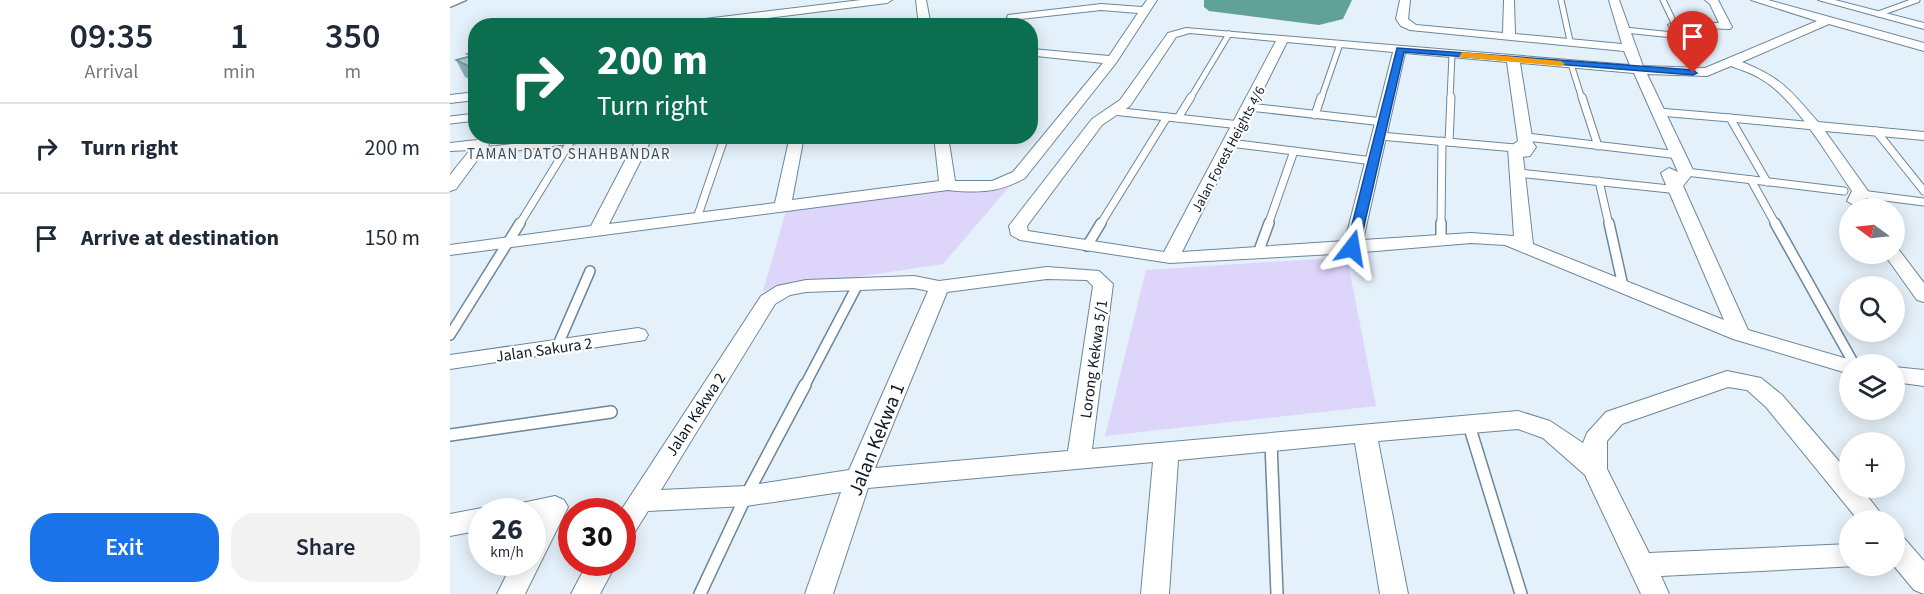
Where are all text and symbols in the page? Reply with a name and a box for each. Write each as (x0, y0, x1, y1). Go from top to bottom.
text: 09:35 (70, 11, 153, 62)
text: 1 (230, 11, 248, 62)
text: 350 (325, 11, 380, 62)
pin (1667, 11, 1718, 73)
icon: arrive (1676, 20, 1709, 53)
text: 200 m (597, 31, 708, 91)
icon: right (498, 42, 576, 120)
text: Arrival (85, 58, 138, 86)
text: min (223, 58, 255, 86)
text: m (344, 58, 361, 86)
street label: Jalan Forest Heights 4/6 (1187, 83, 1271, 216)
text: Turn right (597, 87, 708, 126)
icon: right (30, 132, 63, 165)
text: Turn right (81, 132, 178, 164)
text: 200 m (365, 132, 420, 164)
district label: TAMAN DATO SHAHBANDAR (467, 144, 671, 165)
north arrow (1839, 198, 1905, 264)
map controls (1839, 198, 1905, 576)
position arrow (1320, 216, 1384, 280)
icon: arrive (30, 222, 63, 255)
text: Arrive at destination (81, 222, 279, 254)
text: 150 m (365, 222, 420, 254)
button: search (1839, 276, 1905, 342)
street label: Lorong Kekwa 5/1 (1075, 298, 1113, 420)
street label: Jalan Sakura 2 (494, 332, 594, 368)
button: layers (1839, 354, 1905, 420)
street label: Jalan Kekwa 2 (661, 369, 731, 461)
street label: Jalan Kekwa 1 (842, 379, 912, 500)
button: + (1839, 432, 1905, 498)
speed limit sign: 30 (558, 498, 636, 576)
text: 26 (491, 508, 523, 551)
button: − (1839, 510, 1905, 576)
button: Exit (30, 513, 219, 582)
button: Share (231, 513, 420, 582)
text: km/h (490, 542, 524, 563)

